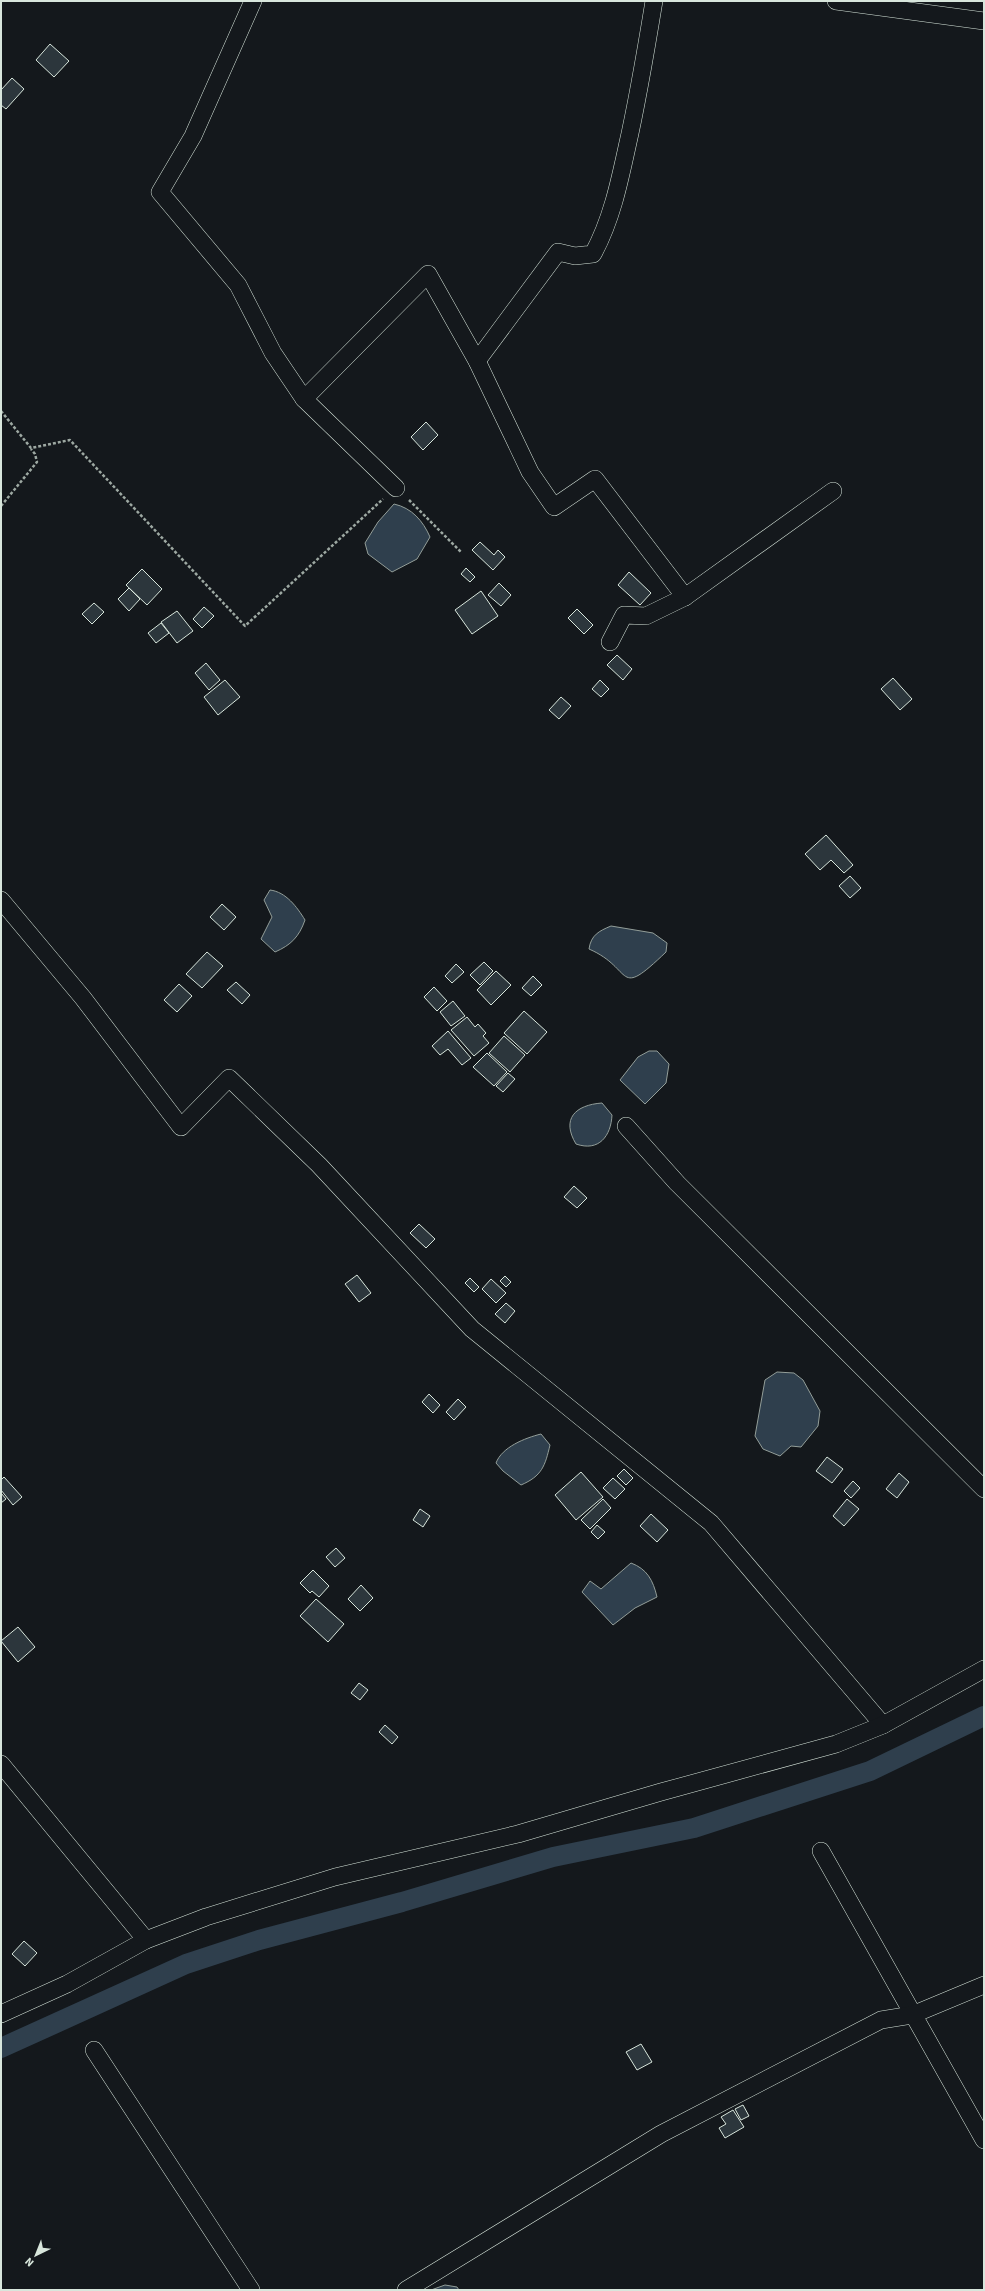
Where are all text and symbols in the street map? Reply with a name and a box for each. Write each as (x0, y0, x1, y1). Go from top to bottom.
north arrow (16, 2235, 56, 2275)
text: N (22, 2254, 37, 2270)

